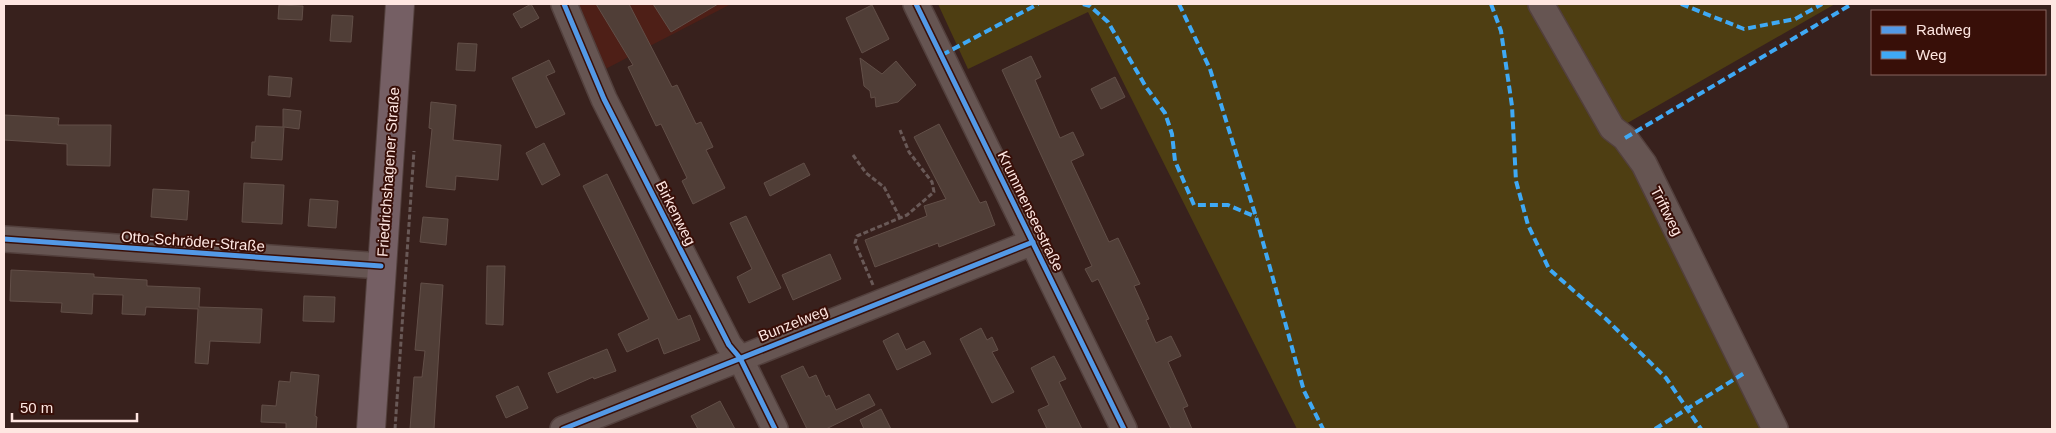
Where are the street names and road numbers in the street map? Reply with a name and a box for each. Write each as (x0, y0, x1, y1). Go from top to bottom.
street label: Friedrichshagener Straße (374, 87, 402, 257)
street label: Krummenseestraße (994, 148, 1068, 274)
street label: Birkenweg (653, 178, 699, 248)
street label: Triftweg (1647, 184, 1687, 238)
street label: Otto-Schröder-Straße (120, 227, 266, 255)
street label: Bunzelweg (756, 301, 830, 345)

